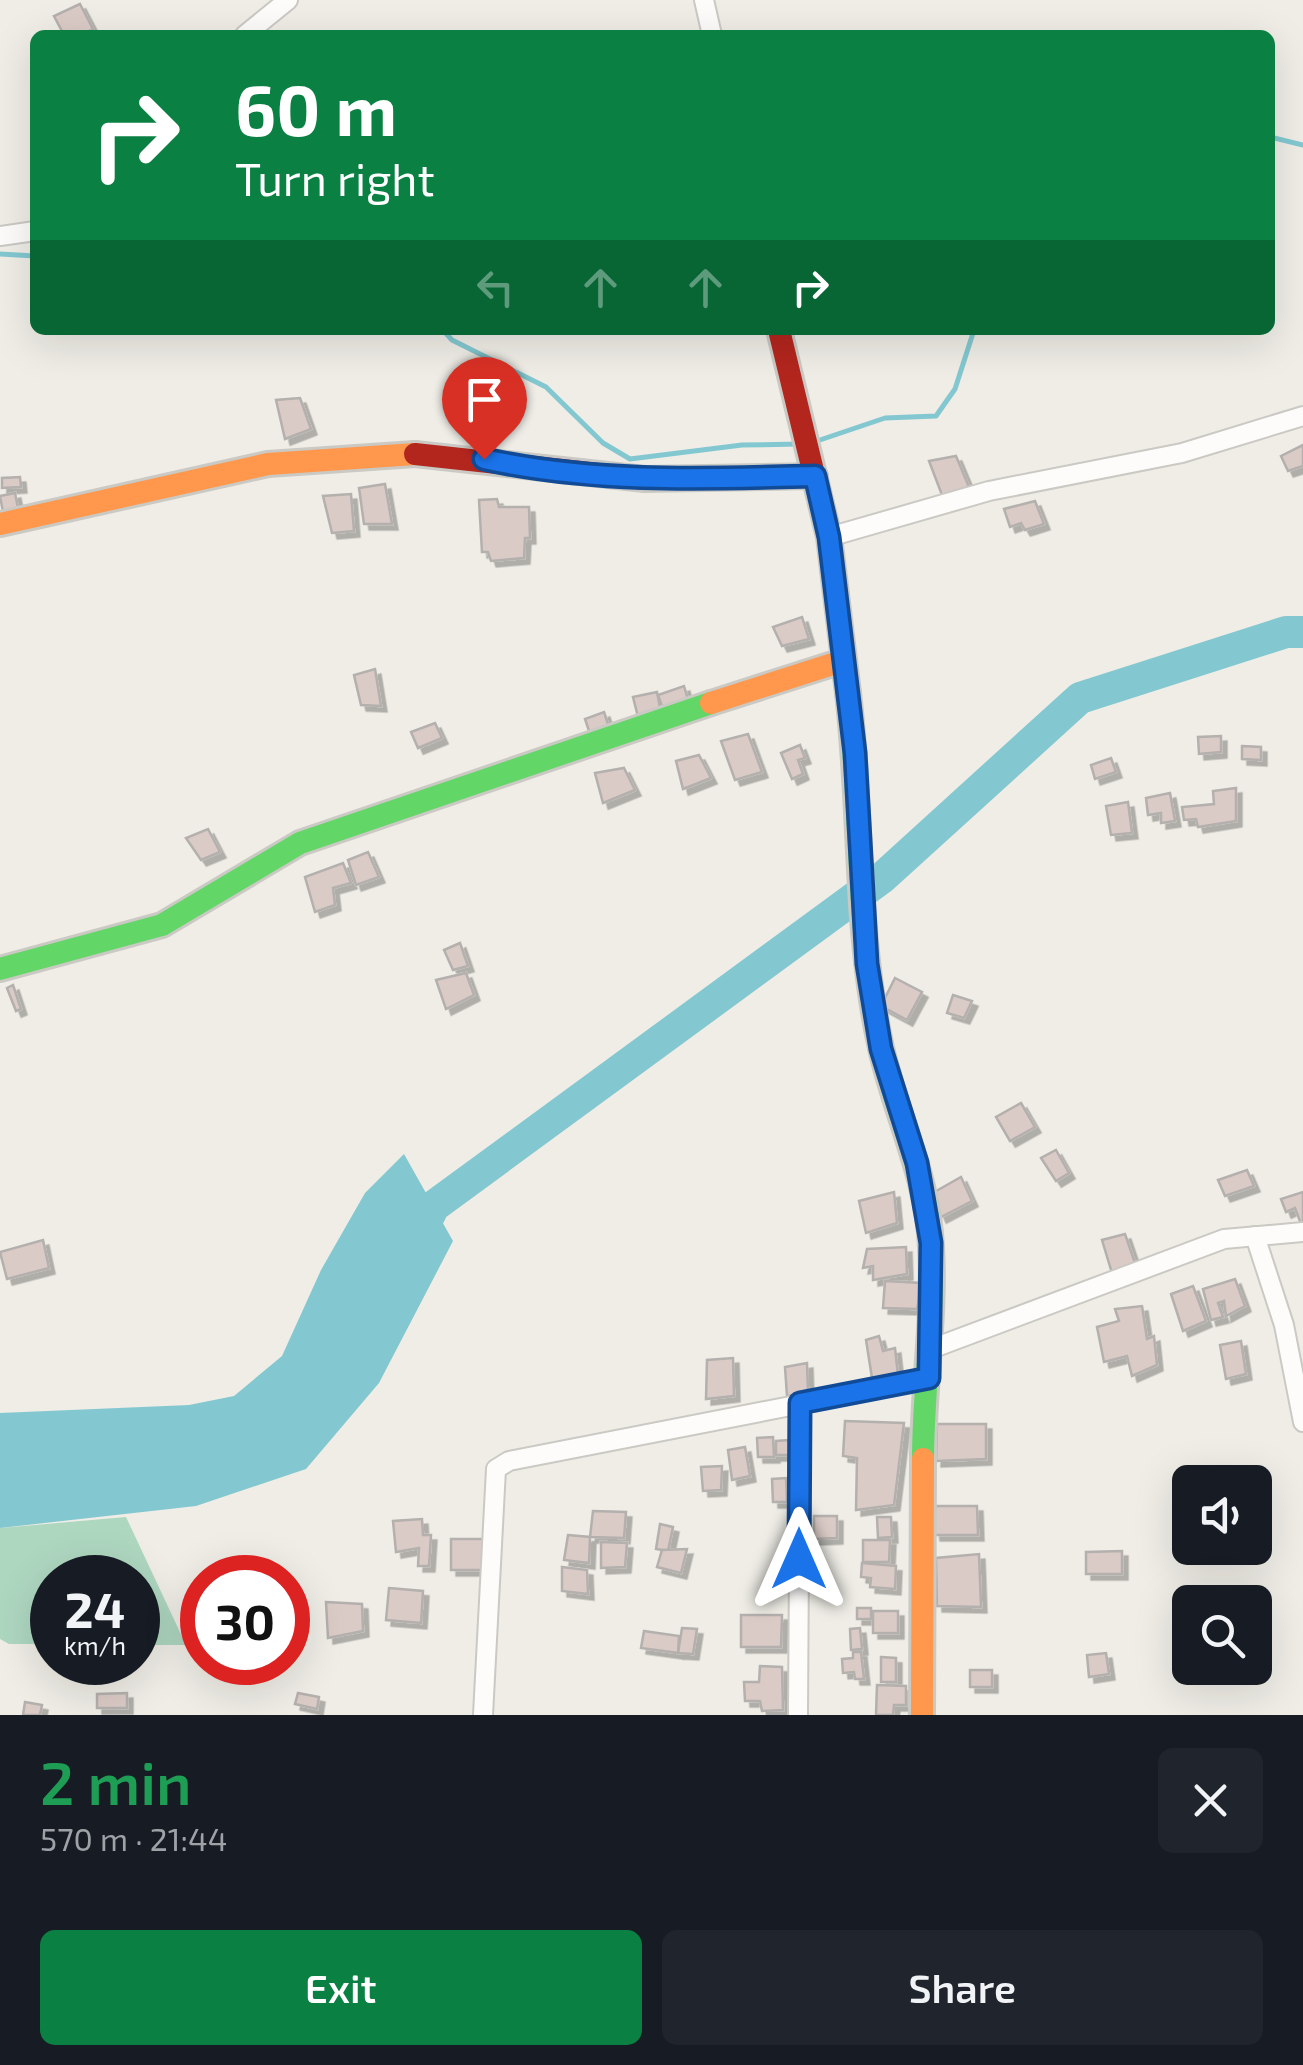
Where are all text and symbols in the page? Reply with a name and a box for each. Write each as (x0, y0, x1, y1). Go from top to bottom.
text: 60 m (235, 66, 397, 150)
icon: right (70, 70, 200, 200)
text: Turn right (235, 151, 435, 205)
icon: left (468, 260, 523, 315)
icon: ahead (573, 260, 628, 315)
icon: ahead (678, 260, 733, 315)
icon: right (783, 260, 838, 315)
pin (442, 357, 527, 460)
icon: arrive (457, 372, 512, 427)
map controls (1172, 1465, 1272, 1685)
button: sound (1172, 1465, 1272, 1565)
position arrow (747, 1507, 851, 1611)
speed limit sign: 30 (180, 1555, 310, 1685)
text: 24 (65, 1578, 125, 1638)
button: search (1172, 1585, 1272, 1685)
text: km/h (64, 1630, 126, 1660)
text: 2 min (40, 1745, 192, 1817)
button: close (1158, 1748, 1263, 1853)
text: 570 m · 21:44 (40, 1819, 227, 1857)
button: Exit (40, 1930, 642, 2045)
button: Share (662, 1930, 1263, 2045)

